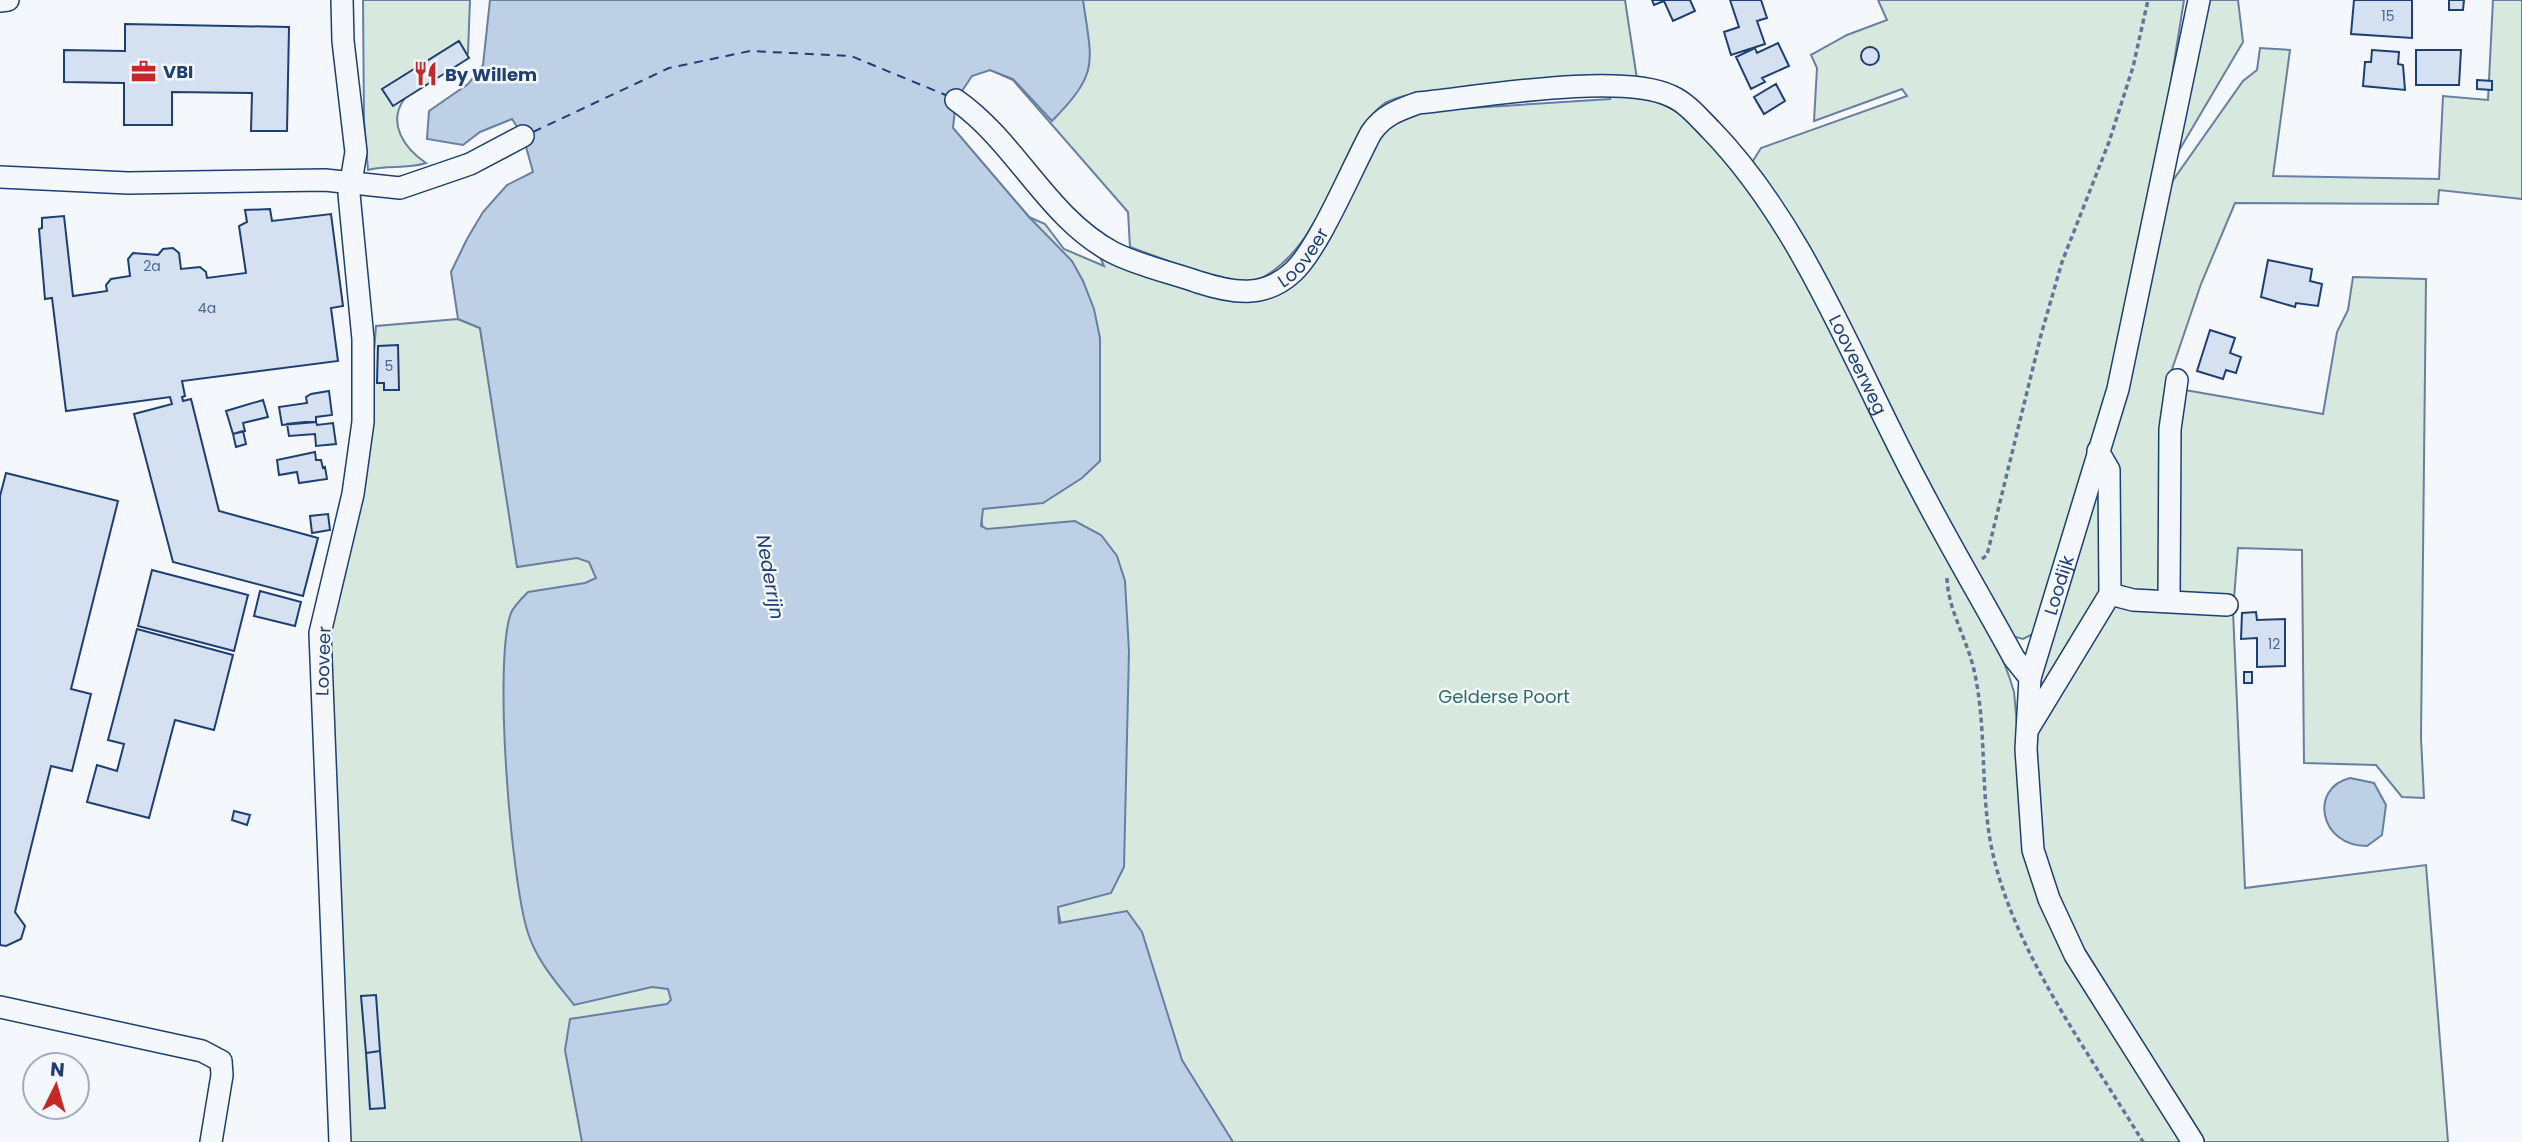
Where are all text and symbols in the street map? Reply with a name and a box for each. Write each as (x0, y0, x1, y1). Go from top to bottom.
house number: 15 (2381, 6, 2395, 26)
office icon: VBI (129, 57, 157, 85)
place label: VBI (163, 59, 193, 84)
restaurant icon: By Willem (411, 60, 439, 88)
place label: By Willem (445, 62, 537, 87)
street label: Looveer (1272, 223, 1334, 293)
house number: 2a (143, 256, 161, 276)
house number: 4a (198, 298, 216, 318)
street label: Looveerweg (1823, 310, 1893, 419)
house number: 5 (385, 356, 393, 376)
water label: Nederrijn (749, 533, 791, 621)
street label: Loodijk (2037, 551, 2079, 618)
street label: Looveer (309, 625, 337, 696)
house number: 12 (2268, 634, 2280, 654)
park label: Gelderse Poort (1438, 684, 1570, 709)
north arrow (21, 1051, 91, 1121)
text: N (49, 1055, 66, 1084)

